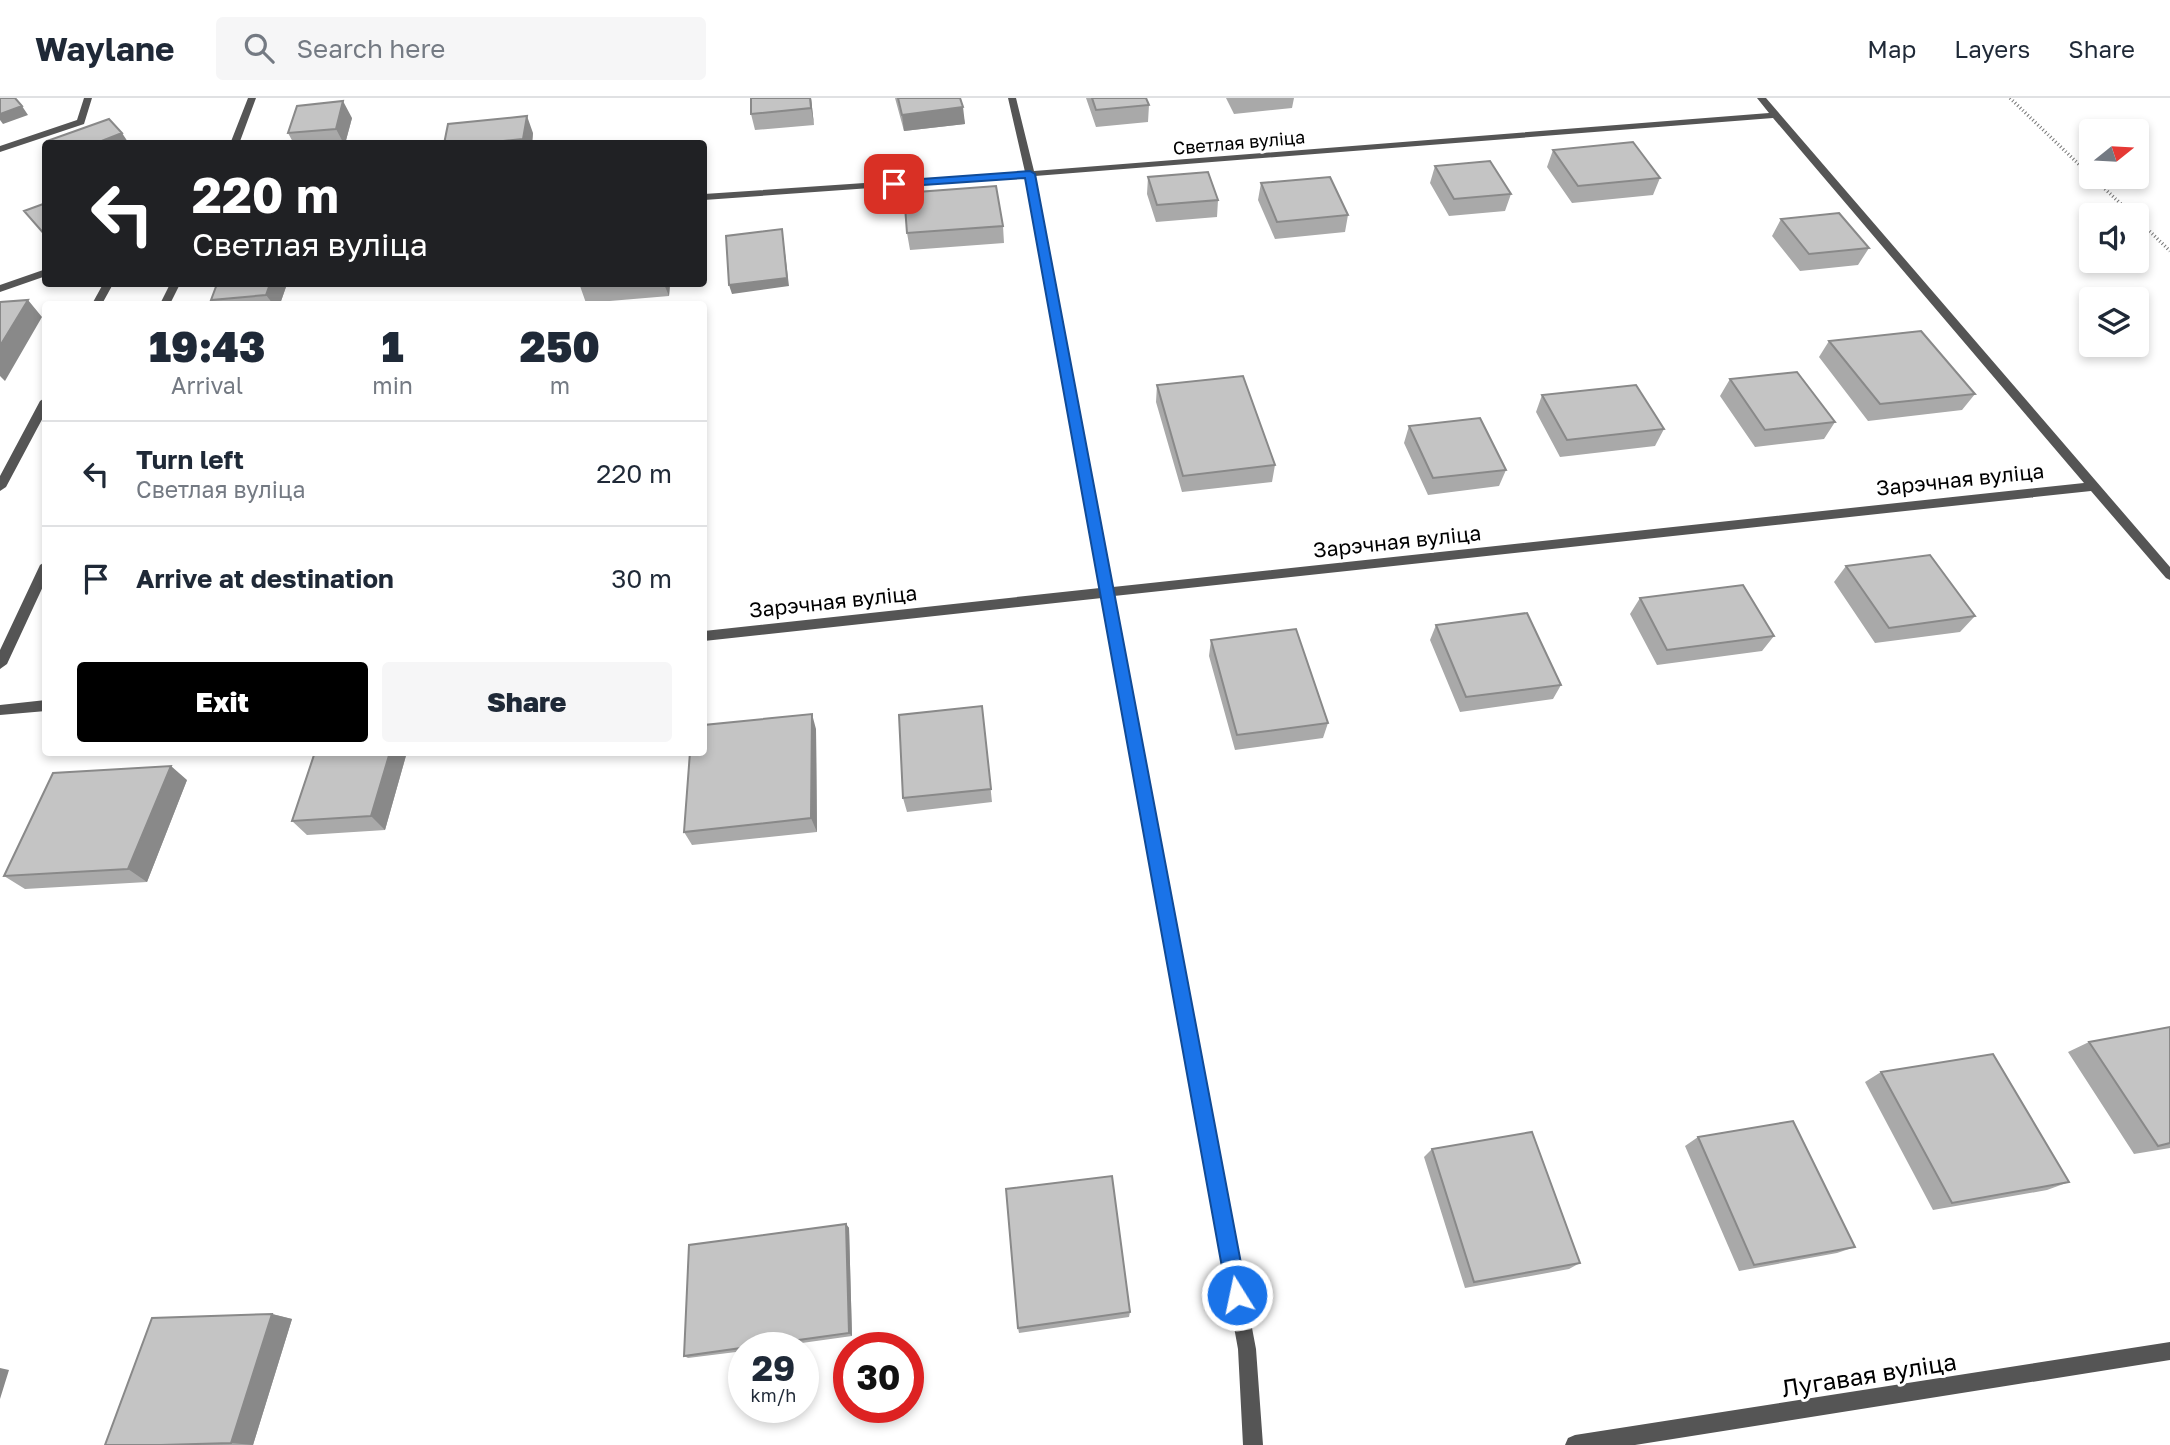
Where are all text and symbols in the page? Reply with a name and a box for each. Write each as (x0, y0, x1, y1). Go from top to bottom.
search box (216, 17, 706, 80)
text: Waylane (35, 29, 174, 68)
icon: search (240, 29, 278, 67)
text: Search here (296, 33, 445, 64)
text: Map (1867, 34, 1916, 63)
text: Layers (1954, 34, 2030, 63)
text: Share (2068, 34, 2135, 63)
north arrow (2079, 119, 2149, 189)
map controls (2079, 119, 2149, 357)
street label: Светлая вуліца (1172, 125, 1306, 159)
pin (864, 154, 924, 214)
text: 220 m (192, 165, 339, 224)
icon: arrive (875, 165, 913, 203)
icon: left (77, 168, 168, 259)
button: sound (2079, 203, 2149, 273)
text: Светлая вуліца (192, 225, 428, 263)
button: layers (2079, 287, 2149, 357)
text: 19:43 (149, 321, 265, 371)
text: 1 (382, 321, 404, 371)
text: 250 (520, 321, 600, 371)
text: Arrival (171, 371, 243, 399)
text: min (372, 371, 413, 399)
text: m (550, 371, 570, 399)
text: Turn left (136, 444, 244, 475)
icon: left (77, 455, 115, 493)
street label: Зарэчная вуліца (1875, 457, 2045, 501)
text: 220 m (596, 458, 672, 489)
text: Светлая вуліца (136, 475, 305, 503)
street label: Зарэчная вуліца (1312, 519, 1482, 563)
icon: arrive (77, 560, 115, 598)
text: Arrive at destination (136, 563, 394, 594)
text: 30 m (611, 563, 672, 594)
street label: Зарэчная вуліца (748, 579, 918, 623)
button: Exit (77, 662, 368, 742)
button: Share (382, 662, 672, 742)
position arrow (1200, 1258, 1274, 1332)
speed limit sign: 30 (833, 1332, 924, 1423)
street label: Лугавая вуліца (1779, 1346, 1959, 1402)
text: 29 (752, 1347, 795, 1389)
text: km/h (751, 1384, 796, 1406)

